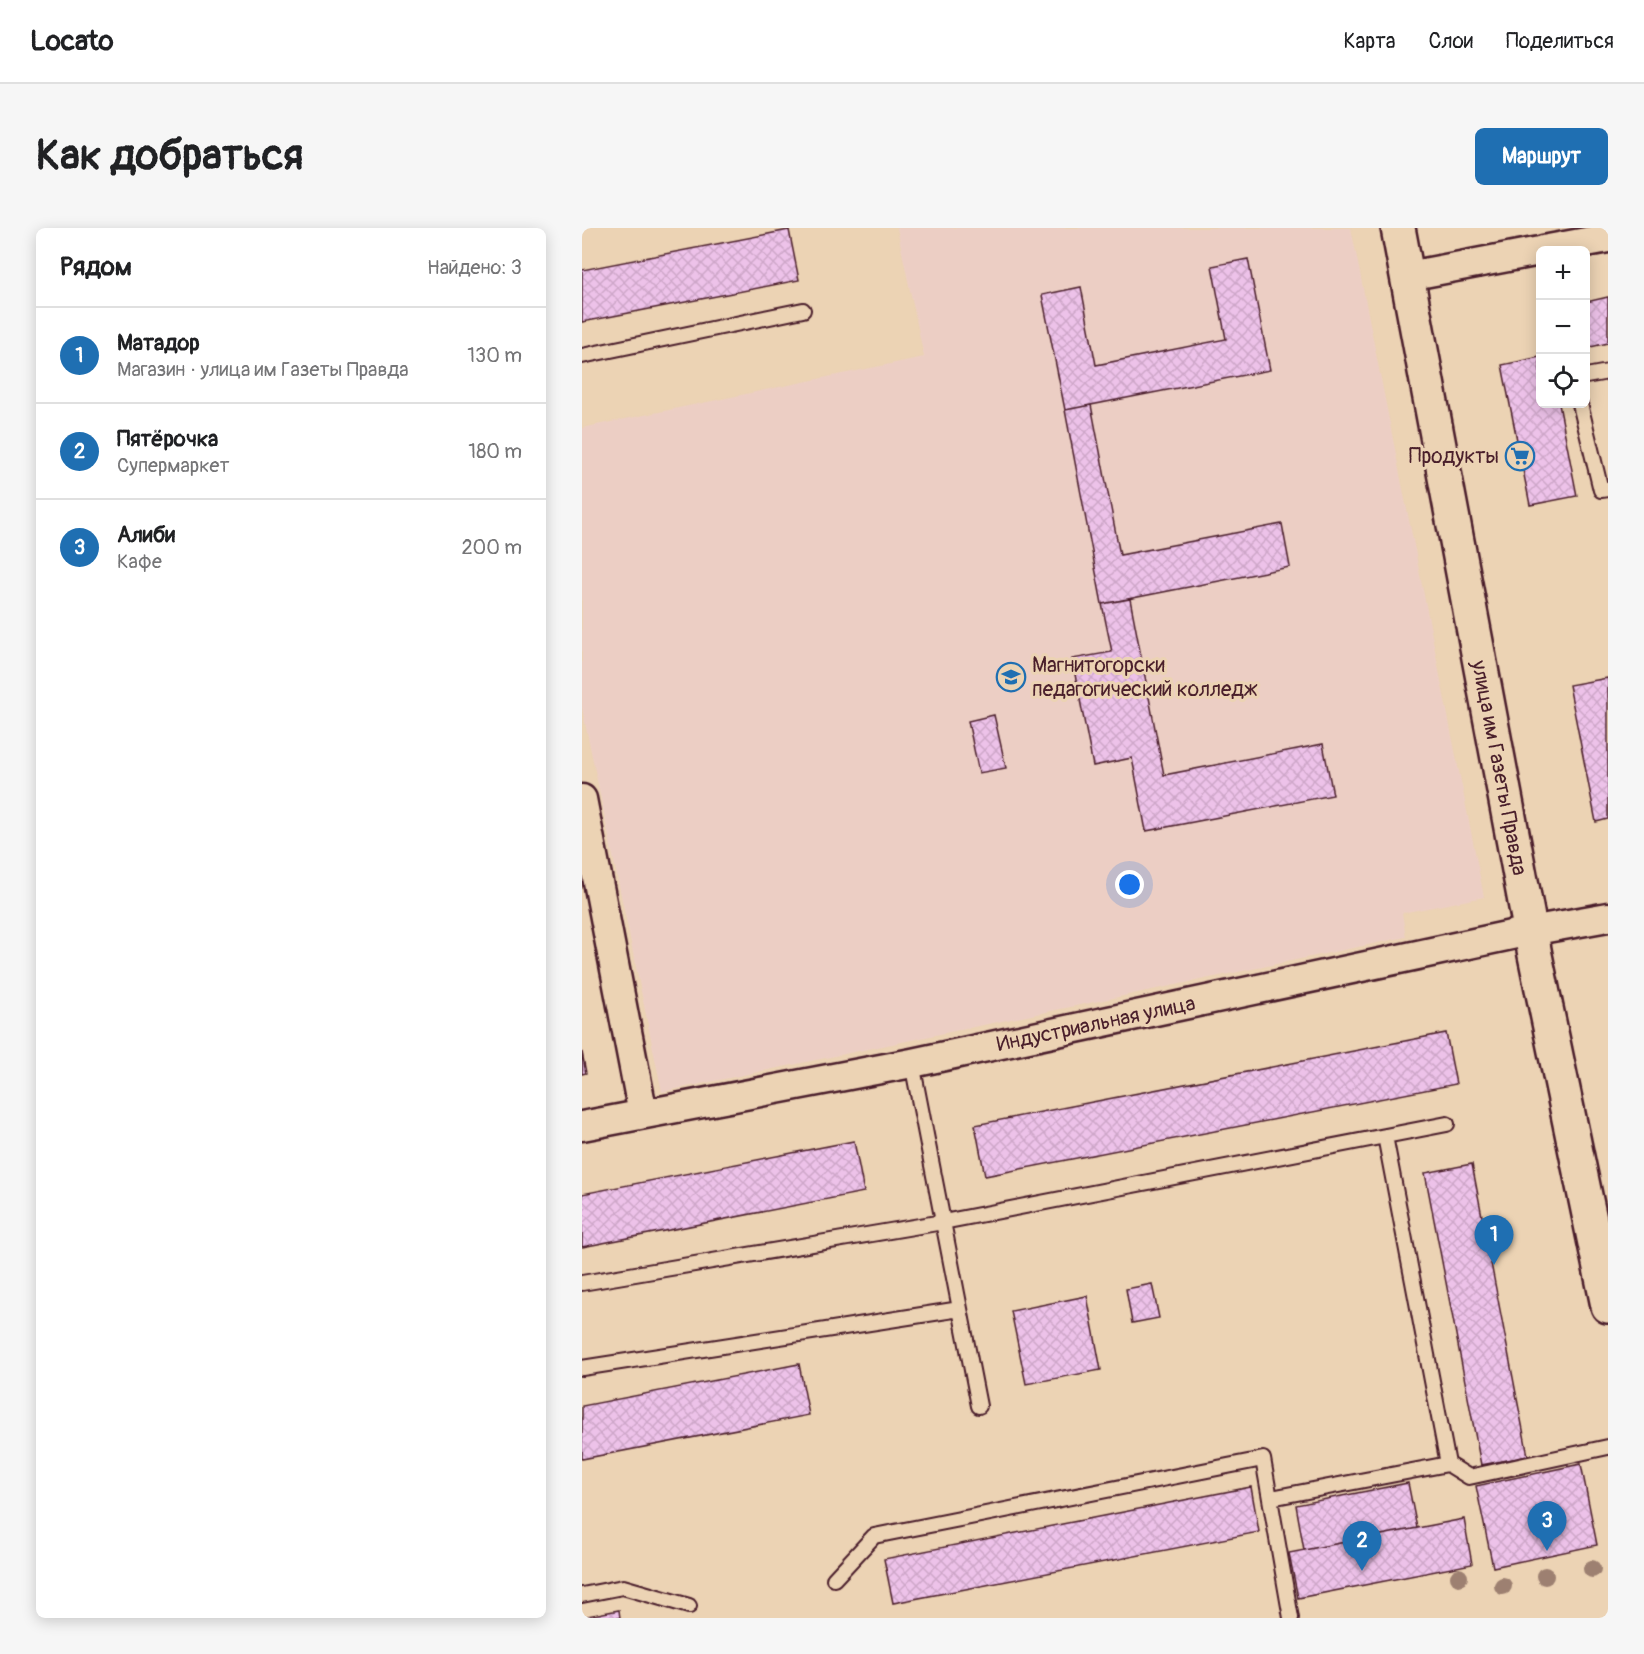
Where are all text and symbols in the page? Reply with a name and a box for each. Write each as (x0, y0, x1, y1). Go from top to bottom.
text: Locato (30, 24, 114, 59)
text: Карта (1343, 28, 1395, 55)
text: Слои (1428, 28, 1473, 55)
text: Поделиться (1506, 28, 1614, 55)
button: Маршрут (1475, 128, 1608, 185)
text: Как добраться (36, 130, 303, 182)
map controls (1536, 246, 1590, 408)
button: + (1536, 246, 1590, 300)
text: Рядом (60, 251, 132, 283)
text: Найдено: 3 (427, 255, 522, 280)
button: − (1536, 300, 1590, 354)
text: Матадор (117, 329, 200, 357)
text: 1 (76, 343, 83, 368)
text: 130 m (467, 343, 522, 368)
button: locate (1536, 354, 1590, 408)
text: Магазин · улица им Газеты Правда (117, 357, 409, 382)
text: Пятёрочка (117, 425, 218, 453)
text: 2 (74, 439, 85, 464)
text: 180 m (468, 439, 522, 464)
supermarket icon: Продукты (1504, 440, 1536, 472)
place label: Продукты (1409, 443, 1499, 470)
text: Супермаркет (117, 453, 229, 478)
text: Алиби (117, 521, 175, 549)
text: 3 (74, 535, 85, 560)
text: 200 m (461, 535, 522, 560)
text: Кафе (117, 549, 162, 574)
place label: Магнитогорски педагогический колледж (1032, 652, 1258, 703)
street label: улица им Газеты Правда (1465, 657, 1533, 878)
school or university icon: Магнитогорски педагогический колледж (995, 661, 1027, 693)
your location (1115, 870, 1144, 899)
street label: Индустриальная улица (994, 990, 1198, 1058)
pin: 1 (1474, 1216, 1514, 1265)
pin: 3 (1528, 1502, 1566, 1551)
pin: 2 (1342, 1522, 1382, 1571)

